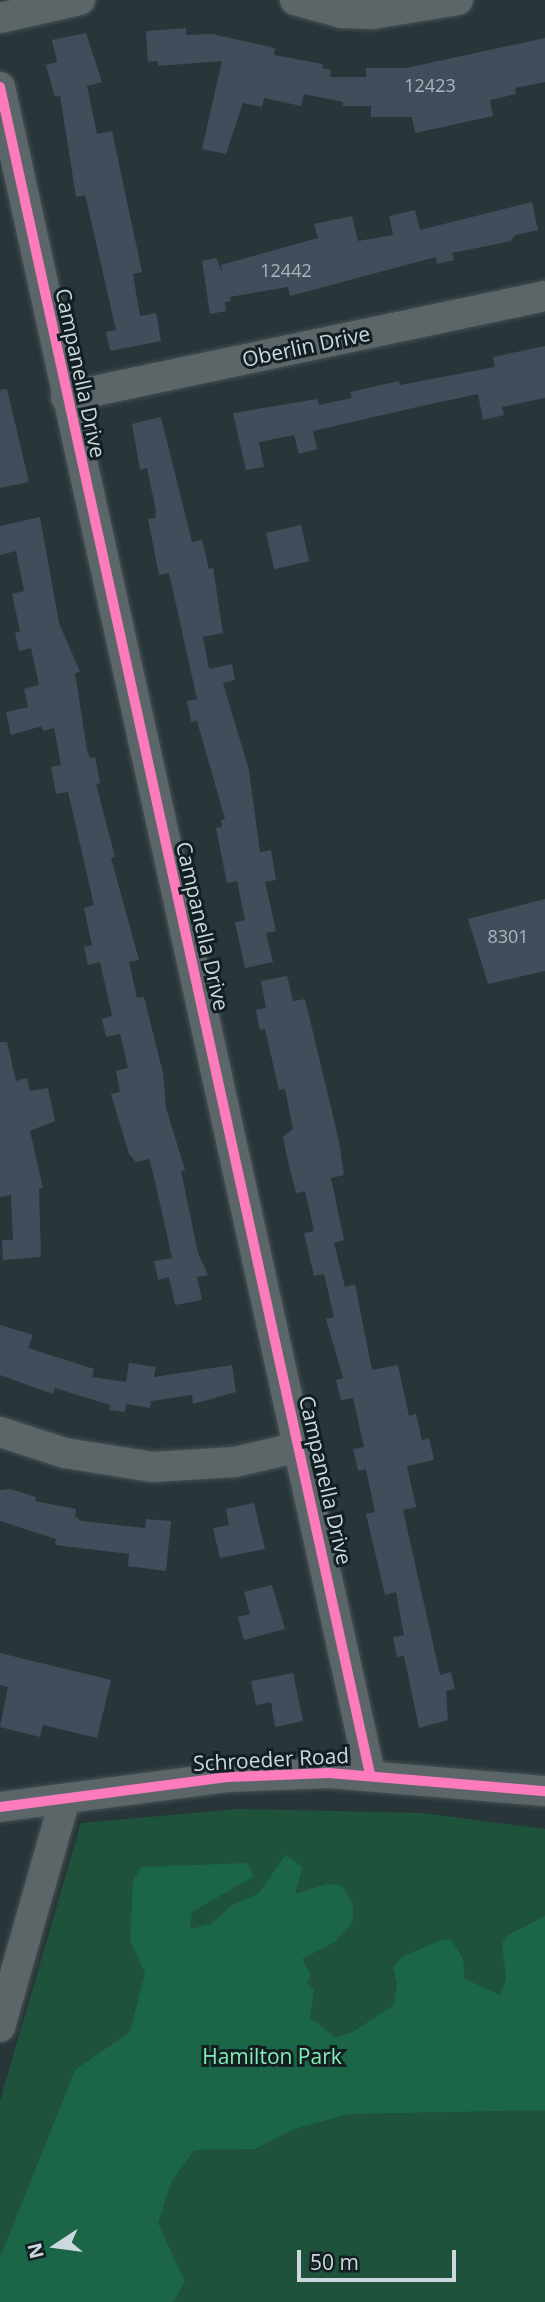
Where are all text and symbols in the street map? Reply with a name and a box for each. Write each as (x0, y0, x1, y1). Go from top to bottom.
house number: 12423 (404, 74, 456, 96)
house number: 12442 (260, 259, 312, 281)
street label: Campanella Drive (51, 286, 111, 460)
street label: Oberlin Drive (240, 320, 372, 372)
street label: Campanella Drive (171, 839, 235, 1013)
house number: 8301 (487, 925, 529, 947)
street label: Campanella Drive (294, 1393, 358, 1567)
street label: Schroeder Road (192, 1742, 350, 1776)
park label: Hamilton Park (202, 2043, 342, 2069)
north arrow (21, 2211, 91, 2281)
scale bar (300, 2236, 459, 2280)
text: N (21, 2240, 50, 2261)
text: 50 m (310, 2248, 359, 2276)

